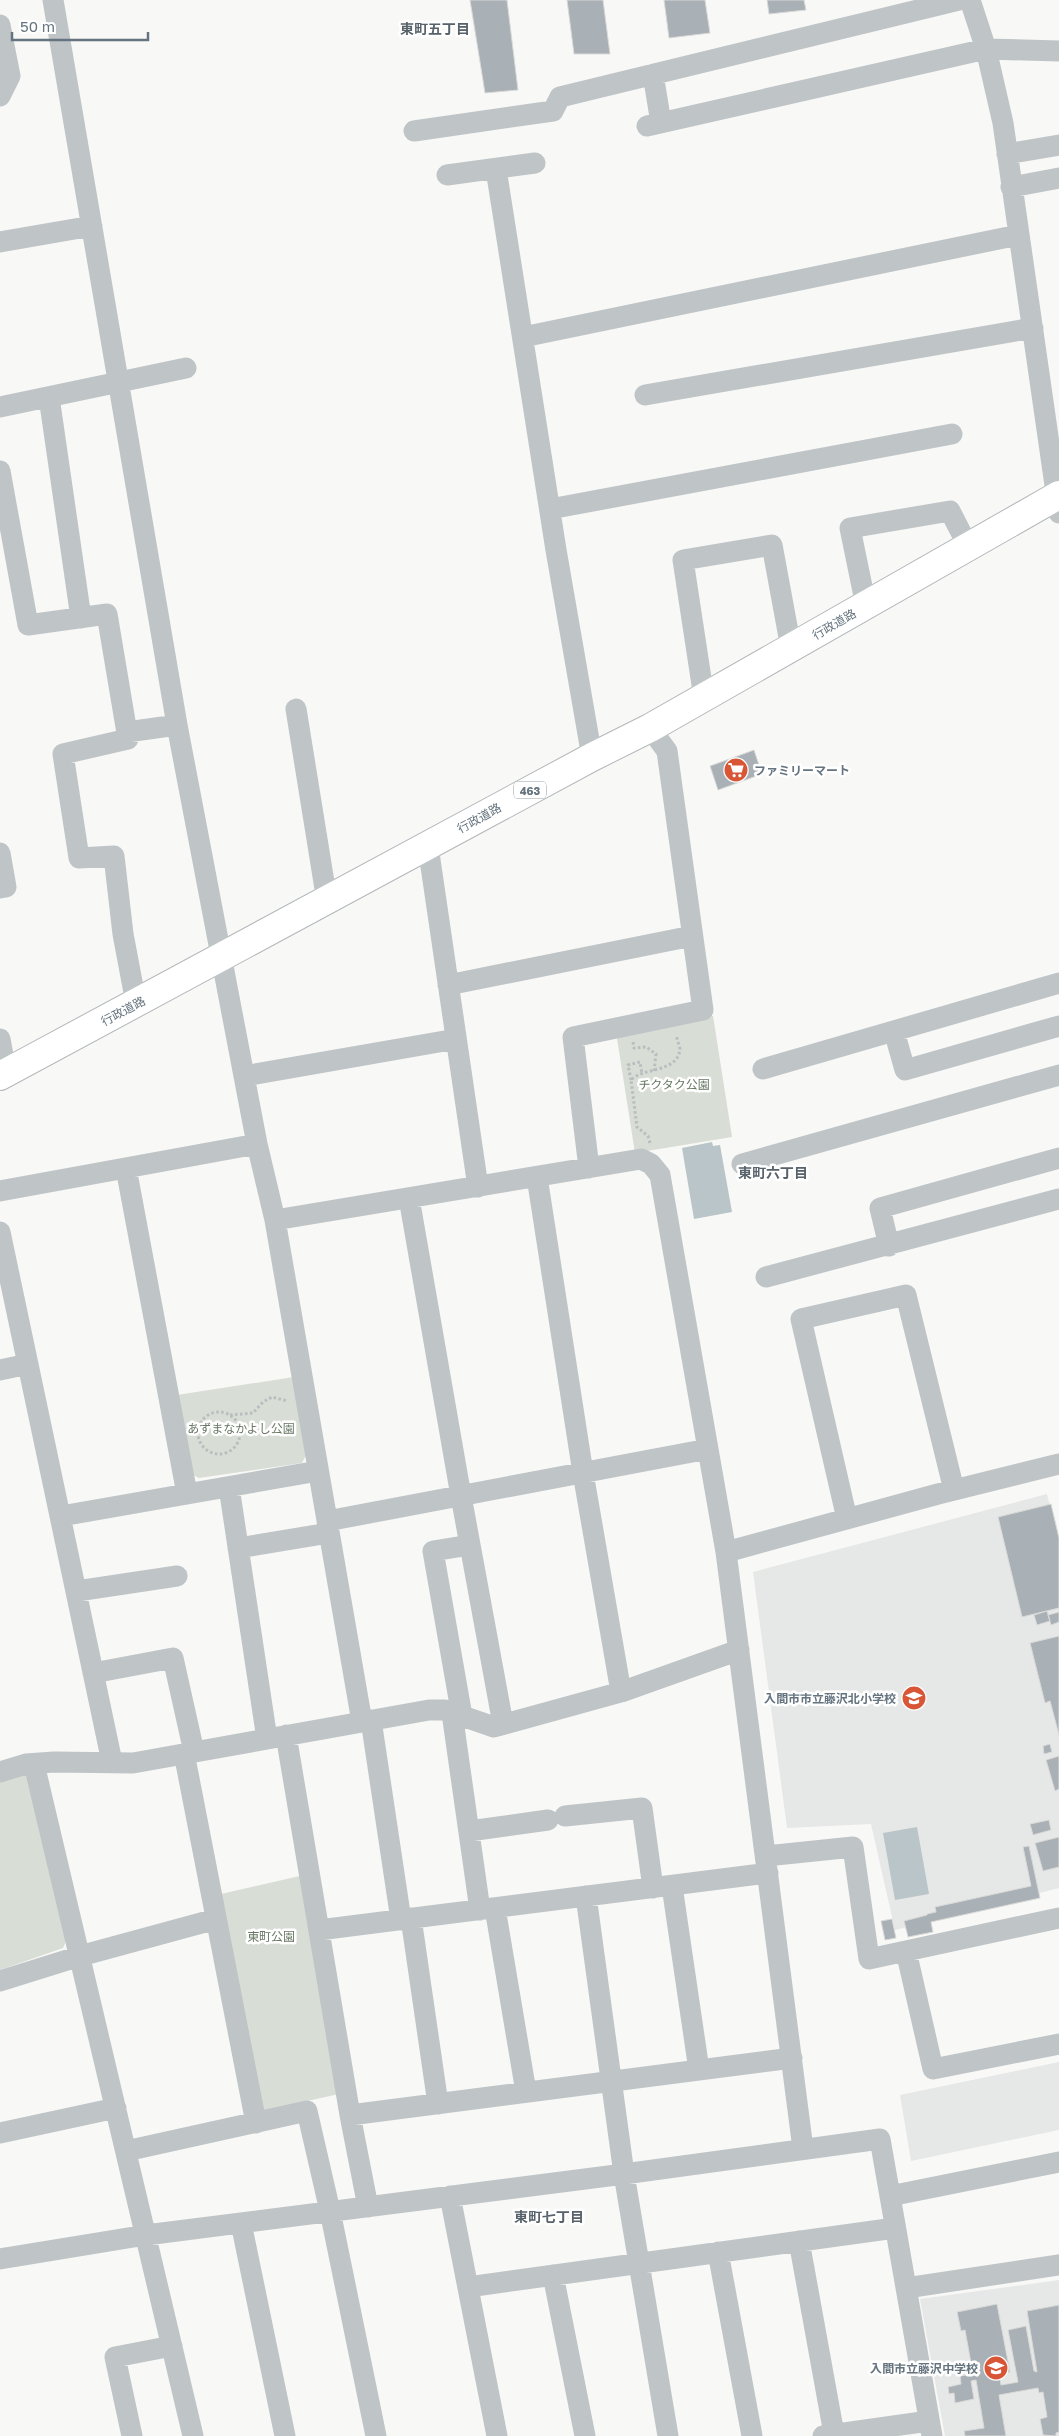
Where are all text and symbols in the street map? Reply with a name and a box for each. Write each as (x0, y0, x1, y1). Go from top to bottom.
scale bar (12, 10, 149, 42)
text: 50 m (20, 17, 55, 35)
district label: 東町五丁目 (400, 20, 470, 37)
street label: 行政道路 (809, 606, 859, 642)
supermarket icon: ファミリーマート (723, 757, 749, 783)
place label: ファミリーマート (754, 763, 850, 778)
road number: 463 (514, 782, 546, 798)
street label: 行政道路 (454, 800, 504, 836)
street label: 行政道路 (98, 993, 148, 1029)
park label: チクタク公園 (638, 1077, 710, 1092)
district label: 東町六丁目 (738, 1164, 808, 1181)
park label: あずまなかよし公園 (187, 1421, 295, 1436)
school or university icon: 入間市市立藤沢北小学校 (901, 1685, 927, 1711)
place label: 入間市市立藤沢北小学校 (764, 1691, 896, 1706)
park label: 東町公園 (247, 1929, 295, 1944)
district label: 東町七丁目 (514, 2208, 584, 2225)
school or university icon: 入間市立藤沢中学校 (983, 2355, 1009, 2381)
place label: 入間市立藤沢中学校 (870, 2361, 978, 2376)

